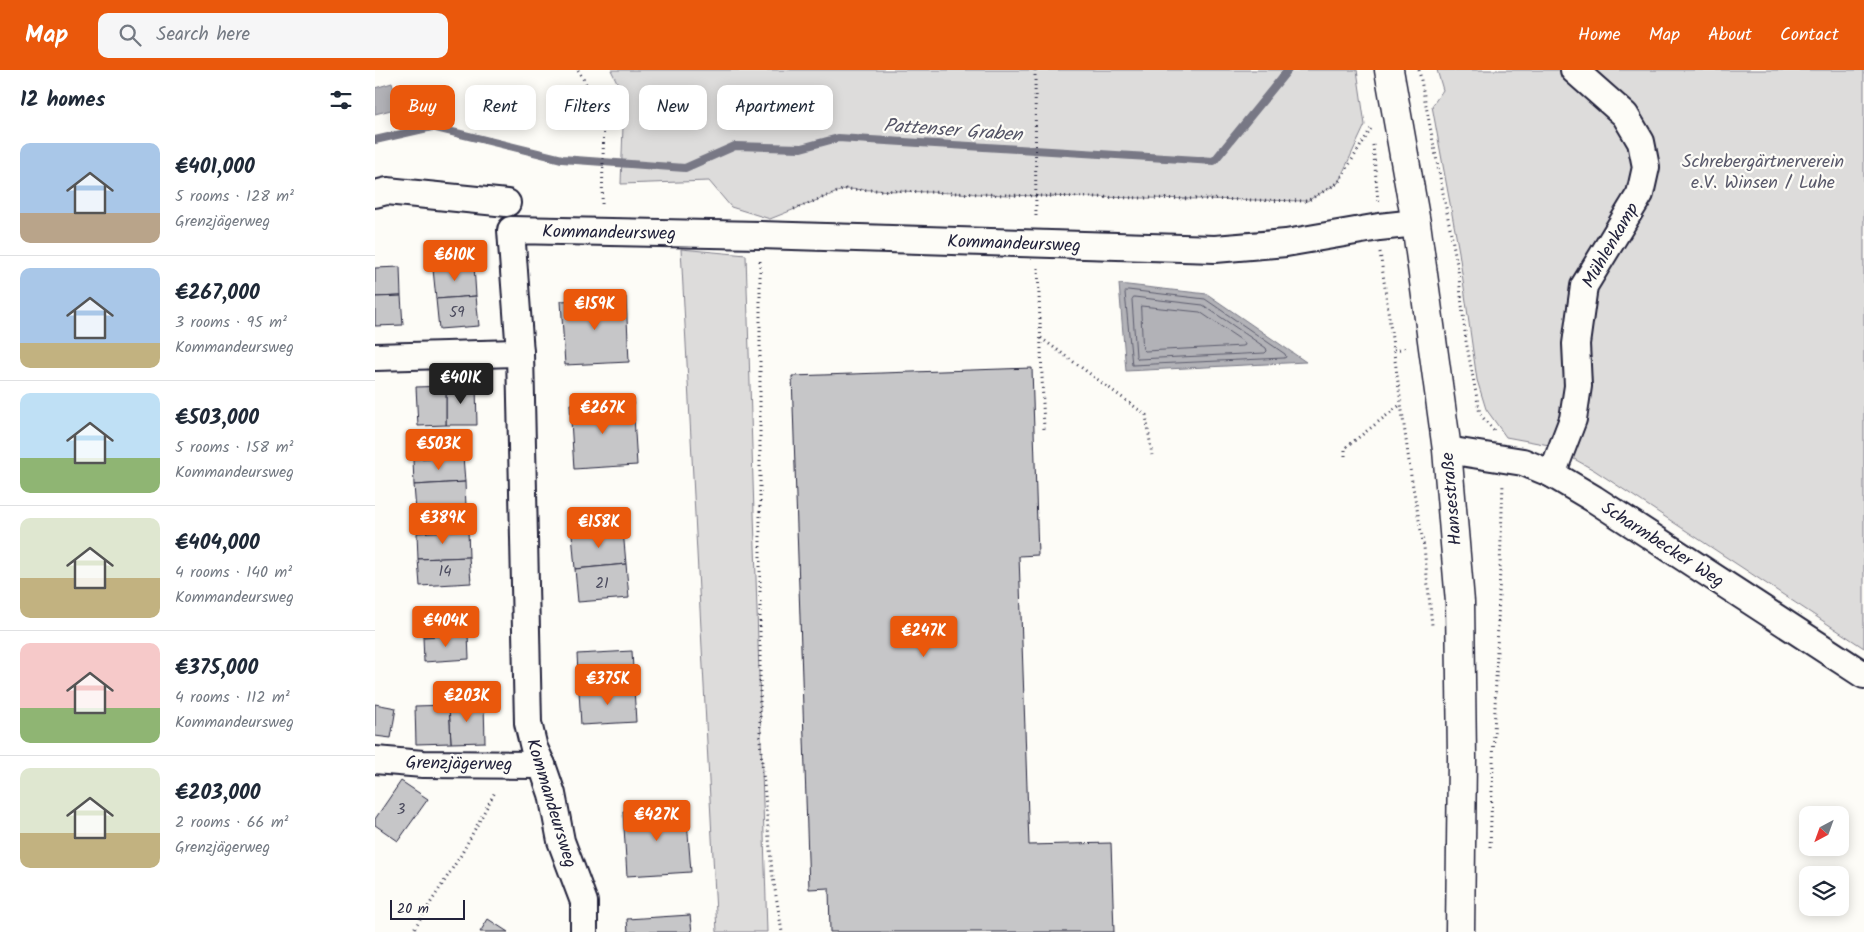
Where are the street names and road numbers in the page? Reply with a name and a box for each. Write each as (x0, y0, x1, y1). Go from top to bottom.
street label: Mühlenkamp (1575, 197, 1648, 294)
street label: Kommandeursweg (542, 218, 676, 249)
street label: Kommandeursweg (947, 228, 1081, 261)
street label: Hansestraße (1434, 451, 1471, 547)
street label: Scharmbecker Weg (1595, 494, 1730, 596)
street label: Kommandeursweg (517, 735, 584, 872)
street label: Grenzjägerweg (405, 749, 513, 780)

